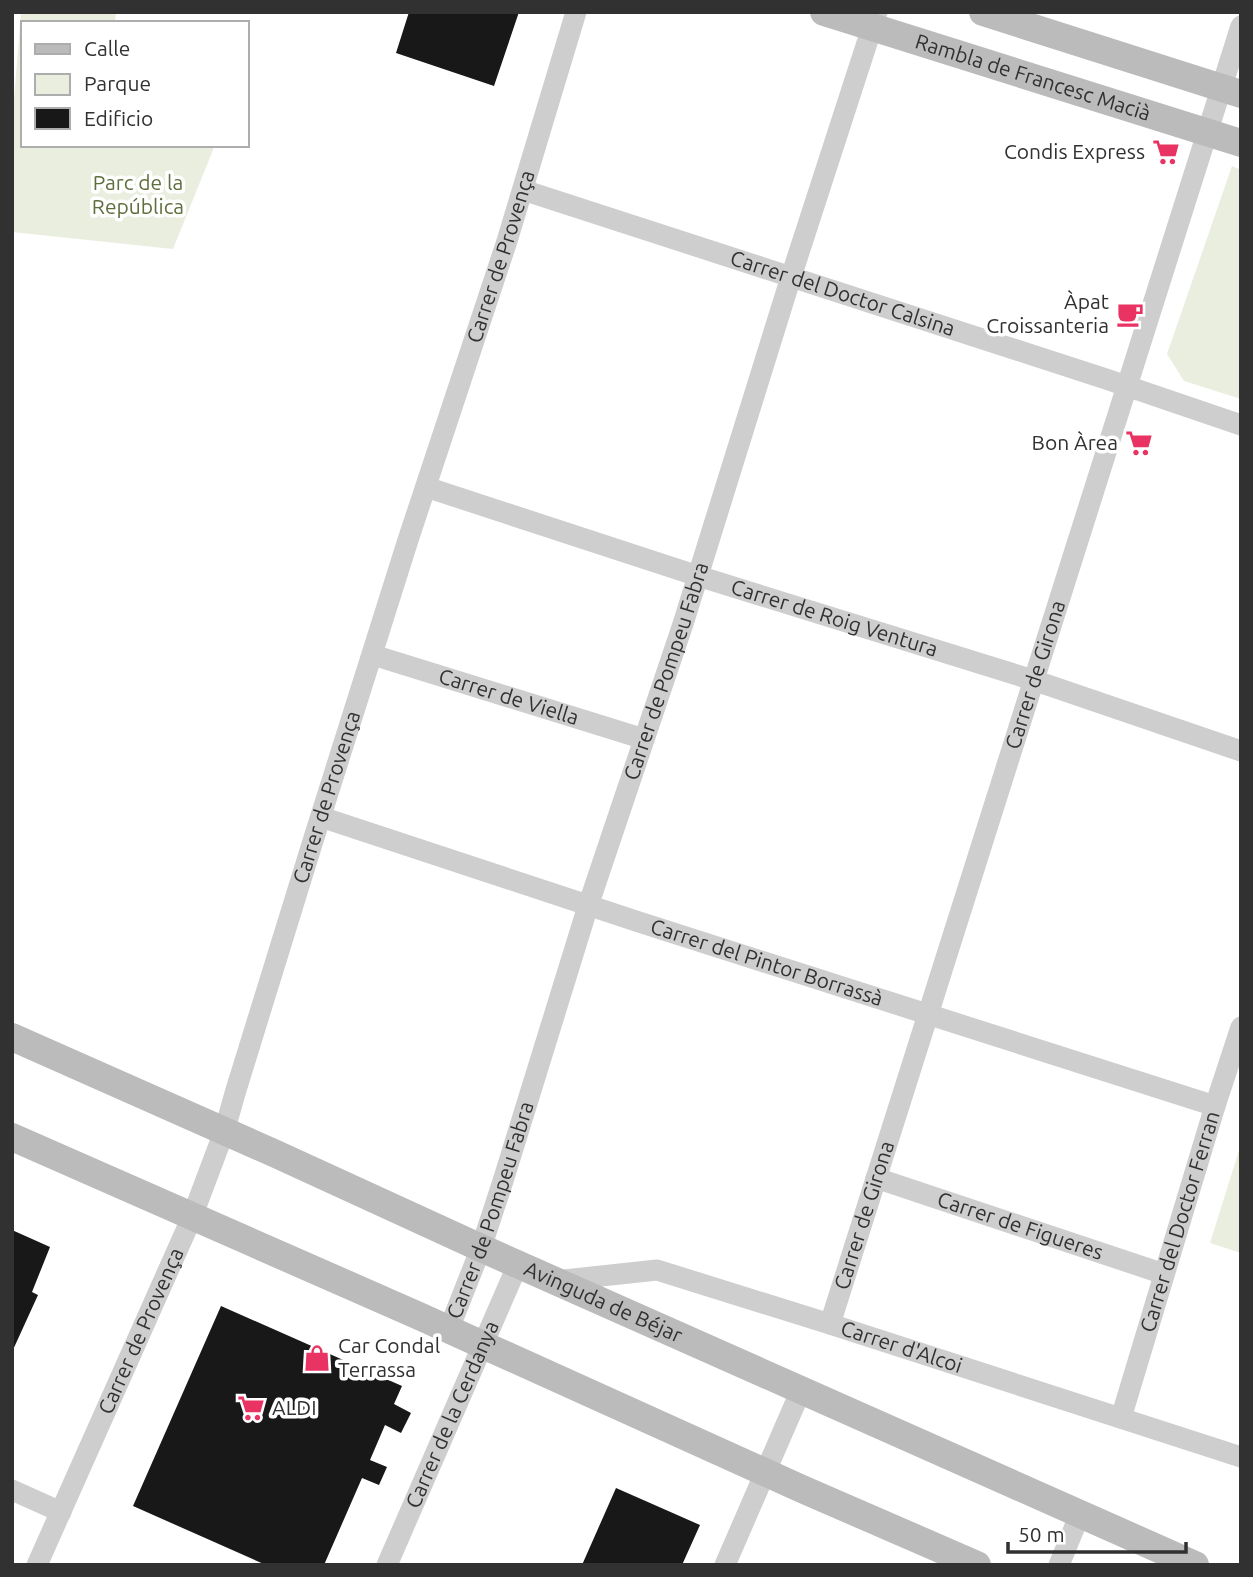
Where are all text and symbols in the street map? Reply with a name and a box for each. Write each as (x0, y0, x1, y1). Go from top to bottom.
legend (21, 21, 248, 147)
street label: Rambla de Francesc Macià (913, 28, 1154, 125)
text: Calle (84, 36, 130, 60)
text: Parque (84, 71, 151, 95)
text: Edificio (84, 106, 153, 130)
supermarket icon: Condis Express (1151, 137, 1181, 167)
place label: Condis Express (1004, 139, 1145, 163)
street label: Carrer de Provença (461, 167, 539, 346)
park label: Parc de la República (92, 170, 184, 218)
street label: Carrer del Doctor Calsina (728, 245, 958, 340)
place label: Àpat Croissanteria (986, 289, 1109, 337)
cafe icon: Àpat Croissanteria (1115, 299, 1145, 329)
supermarket icon: Bon Àrea (1124, 428, 1154, 458)
place label: Bon Àrea (1032, 430, 1118, 454)
street label: Carrer de Pompeu Fabra (618, 559, 713, 783)
street label: Carrer de Roig Ventura (728, 574, 941, 661)
street label: Carrer de Girona (1000, 597, 1069, 752)
street label: Carrer de Viella (436, 663, 582, 729)
street label: Carrer de Provença (288, 708, 364, 886)
street label: Carrer del Pintor Borrassà (648, 914, 886, 1010)
street label: Carrer de Pompeu Fabra (441, 1098, 538, 1322)
street label: Carrer del Doctor Ferran (1135, 1108, 1224, 1335)
street label: Carrer de Girona (829, 1138, 898, 1292)
street label: Carrer de Figueres (935, 1186, 1106, 1264)
street label: Carrer de Provença (93, 1244, 188, 1418)
street label: Avinguda de Béjar (521, 1256, 686, 1347)
street label: Carrer d'Alcoi (838, 1315, 966, 1377)
street label: Carrer de la Cerdanya (400, 1317, 503, 1512)
place label: Car Condal Terrassa (338, 1333, 440, 1381)
shop icon: Car Condal Terrassa (302, 1343, 332, 1373)
supermarket icon: ALDI (236, 1393, 266, 1423)
place label: ALDI (272, 1395, 317, 1419)
scale bar (1008, 1510, 1186, 1554)
text: 50 m (1018, 1522, 1065, 1546)

